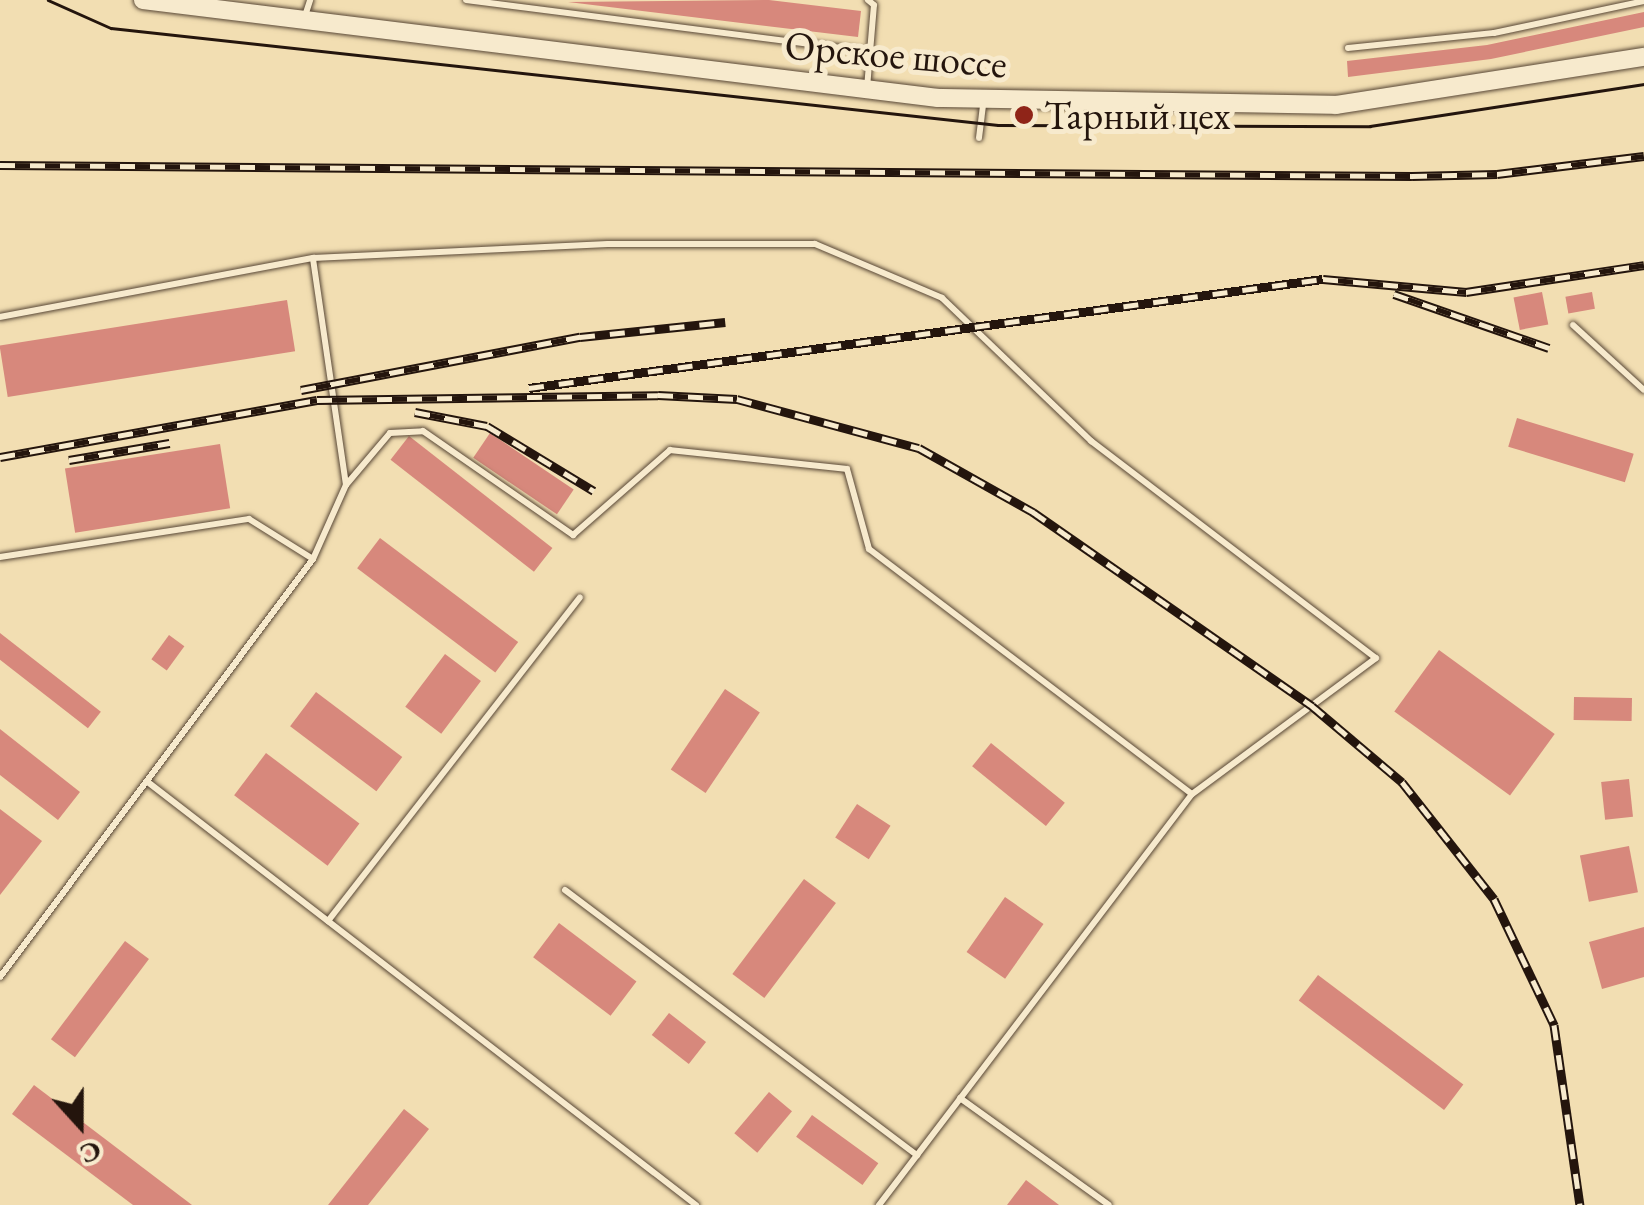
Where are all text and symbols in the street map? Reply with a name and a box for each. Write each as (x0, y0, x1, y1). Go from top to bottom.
street label: Орское шоссе (783, 20, 1009, 88)
place label: Тарный цех (1044, 91, 1230, 139)
marker: Тарный цех (1013, 104, 1035, 126)
north arrow (30, 1075, 130, 1175)
text: С (75, 1133, 106, 1173)

